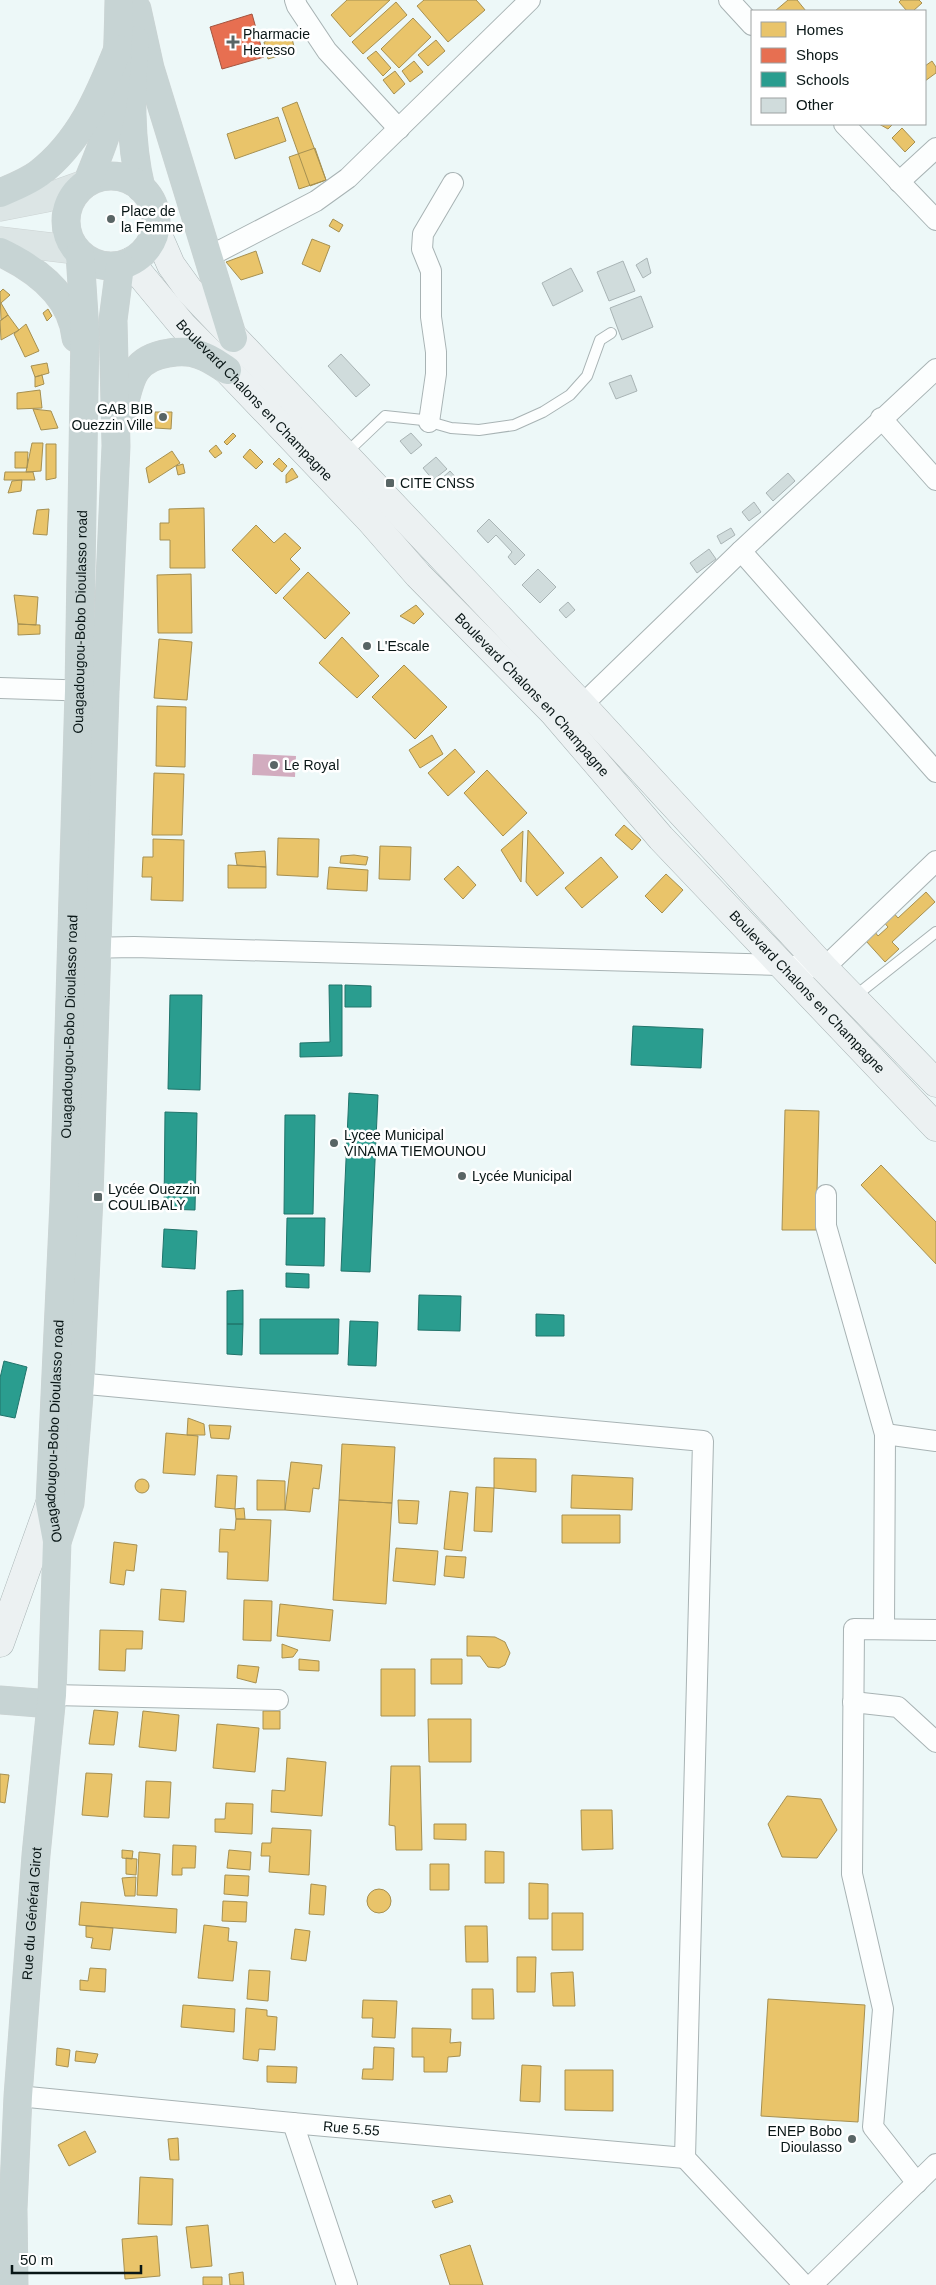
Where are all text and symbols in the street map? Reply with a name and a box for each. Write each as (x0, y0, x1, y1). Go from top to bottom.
legend (751, 10, 926, 125)
text: Homes (796, 21, 844, 38)
place label: Pharmacie Heresso (243, 26, 310, 58)
marker: Pharmacie Heresso (227, 36, 239, 48)
text: Shops (796, 46, 839, 63)
text: Schools (796, 71, 849, 88)
text: Other (796, 96, 834, 113)
place label: Place de la Femme (121, 203, 183, 235)
marker: Place de la Femme (105, 213, 117, 225)
street label: Boulevard Chalons en Champagne (173, 316, 336, 484)
place label: GAB BIB Ouezzin Ville (72, 401, 153, 433)
marker: GAB BIB Ouezzin Ville (157, 411, 169, 423)
place label: CITE CNSS (400, 475, 475, 491)
marker: CITE CNSS (384, 477, 396, 489)
street label: Ouagadougou-Bobo Dioulasso road (70, 510, 90, 734)
street label: Boulevard Chalons en Champagne (452, 610, 613, 780)
place label: L'Escale (377, 638, 430, 654)
marker: L'Escale (361, 640, 373, 652)
place label: Le Royal (284, 757, 339, 773)
marker: Le Royal (268, 759, 280, 771)
street label: Boulevard Chalons en Champagne (726, 907, 888, 1076)
street label: Ouagadougou-Bobo Dioulasso road (58, 915, 80, 1139)
place label: Lycee Municipal VINAMA TIEMOUNOU (344, 1127, 486, 1159)
marker: Lycee Municipal VINAMA TIEMOUNOU (328, 1137, 340, 1149)
place label: Lycée Municipal (472, 1168, 572, 1184)
marker: Lycée Municipal (456, 1170, 468, 1182)
place label: Lycée Ouezzin COULIBALY (108, 1181, 200, 1213)
marker: Lycée Ouezzin COULIBALY (92, 1191, 104, 1203)
street label: Ouagadougou-Bobo Dioulasso road (42, 1319, 67, 1544)
street label: Rue du Général Girot (19, 1846, 45, 1981)
street label: Rue 5.55 (322, 2118, 381, 2139)
place label: ENEP Bobo Dioulasso (768, 2123, 842, 2155)
marker: ENEP Bobo Dioulasso (846, 2133, 858, 2145)
scale bar (12, 2242, 141, 2274)
text: 50 m (20, 2251, 53, 2268)

